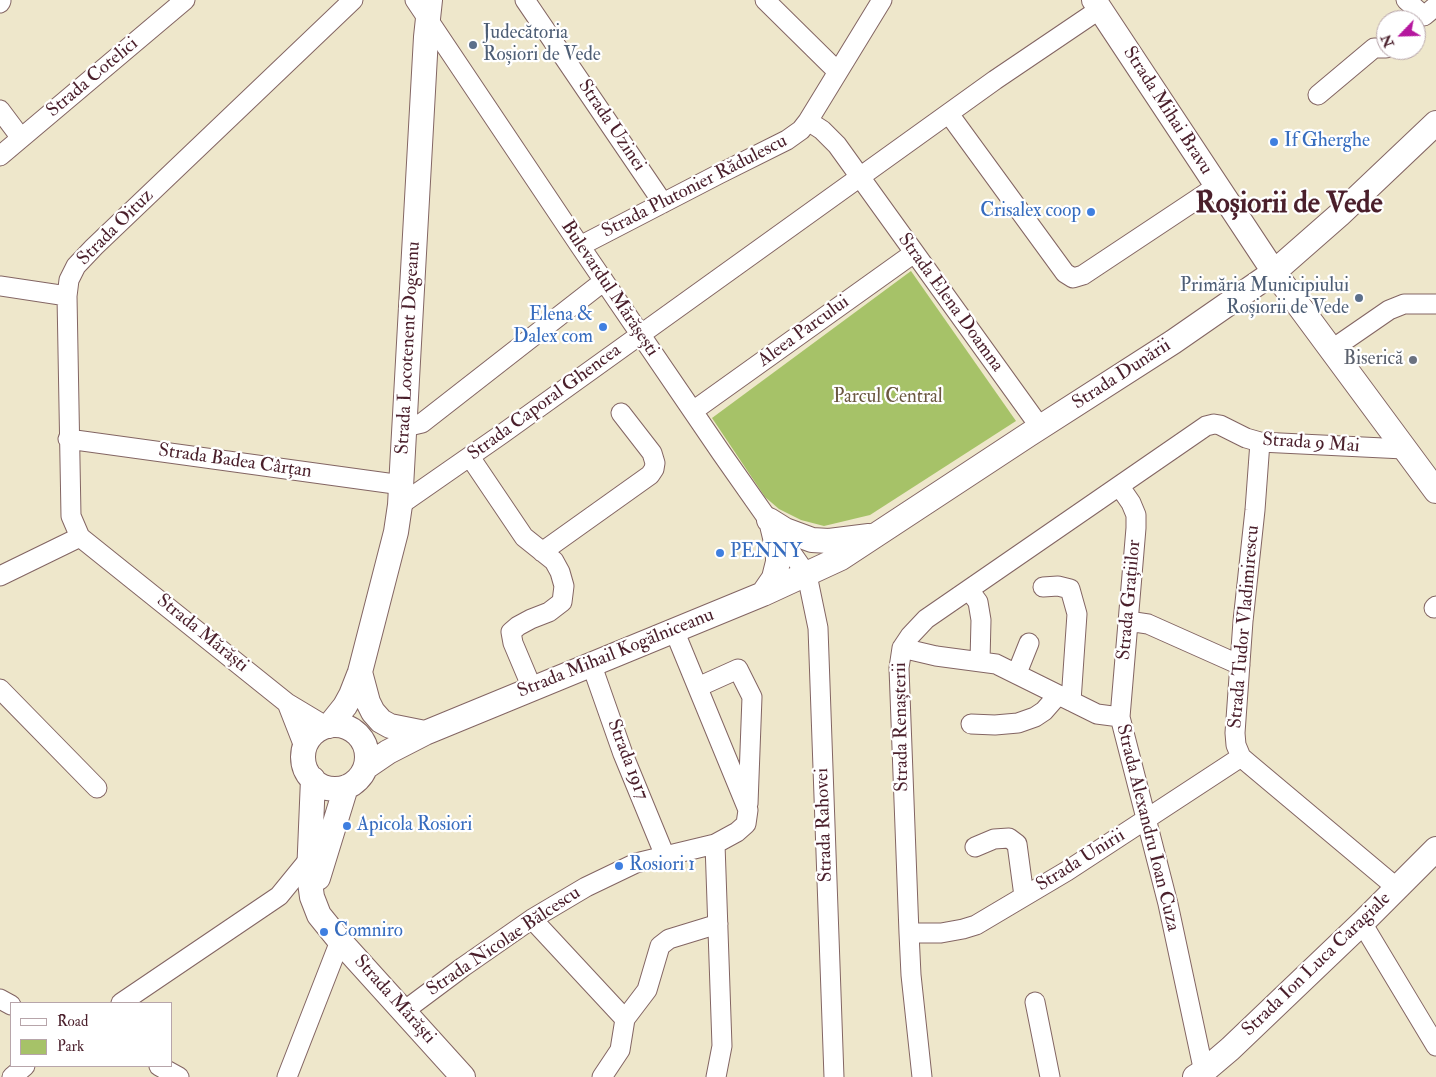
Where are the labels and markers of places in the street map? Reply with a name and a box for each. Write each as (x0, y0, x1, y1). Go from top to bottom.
place label: Judecătoria Roșiori de Vede (483, 23, 601, 67)
marker: Judecătoria Roșiori de Vede (467, 39, 479, 51)
place label: If Gherghe (1284, 131, 1370, 153)
marker: If Gherghe (1268, 136, 1280, 148)
place label: Crisalex coop (980, 201, 1081, 223)
marker: Crisalex coop (1085, 206, 1097, 218)
place label: Primăria Municipiului Roșiorii de Vede (1180, 276, 1349, 320)
marker: Primăria Municipiului Roșiorii de Vede (1353, 292, 1365, 304)
place label: Elena & Dalex com (513, 305, 593, 349)
marker: Elena & Dalex com (597, 321, 609, 333)
place label: Biserică (1344, 349, 1403, 371)
marker: Biserică (1407, 354, 1419, 366)
place label: PENNY (730, 542, 802, 564)
marker: PENNY (714, 547, 726, 559)
place label: Apicola Rosiori (357, 815, 472, 837)
marker: Apicola Rosiori (341, 820, 353, 832)
place label: Rosiori 1 (629, 855, 695, 877)
marker: Rosiori 1 (613, 860, 625, 872)
place label: Comniro (334, 921, 403, 943)
marker: Comniro (318, 926, 330, 938)

